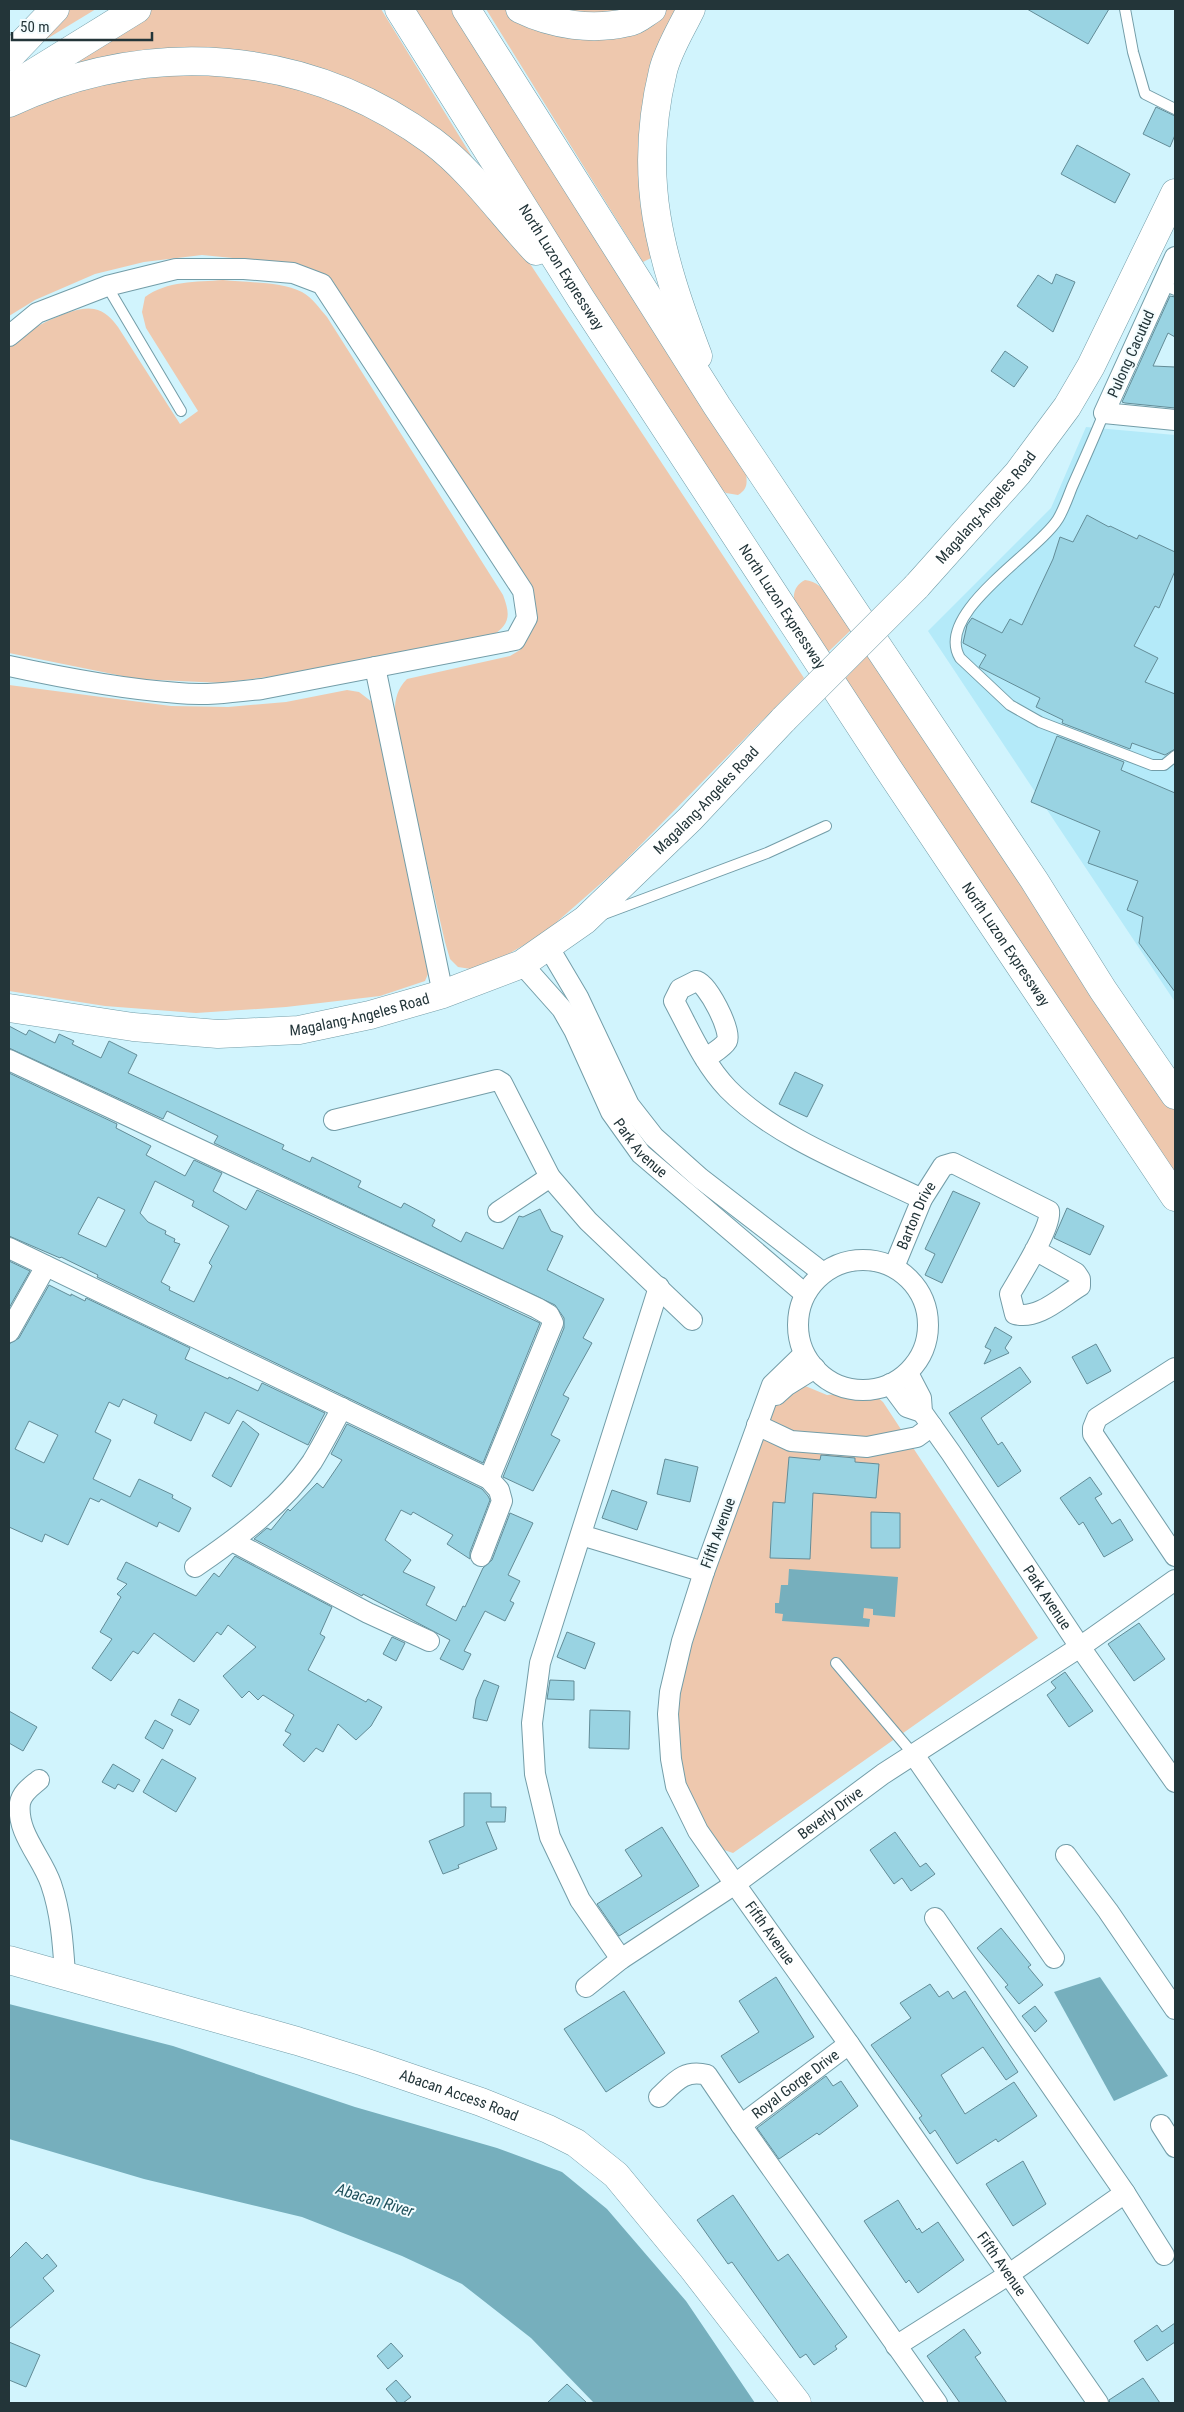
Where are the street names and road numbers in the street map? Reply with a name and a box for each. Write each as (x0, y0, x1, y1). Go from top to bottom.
street label: North Luzon Expressway (515, 201, 608, 333)
street label: Pulong Cacutud (1104, 308, 1158, 400)
street label: Magalang-Angeles Road (932, 448, 1040, 567)
street label: North Luzon Expressway (735, 541, 830, 672)
street label: Magalang-Angeles Road (650, 743, 763, 858)
street label: North Luzon Expressway (958, 879, 1054, 1010)
street label: Magalang-Angeles Road (289, 989, 431, 1039)
street label: Park Avenue (609, 1115, 671, 1181)
street label: Barton Drive (893, 1178, 940, 1252)
street label: Fifth Avenue (697, 1495, 739, 1571)
street label: Park Avenue (1019, 1562, 1075, 1633)
street label: Beverly Drive (794, 1783, 866, 1843)
street label: Fifth Avenue (741, 1898, 799, 1968)
street label: Royal Gorge Drive (748, 2046, 843, 2123)
street label: Abacan Access Road (397, 2066, 521, 2125)
street label: Fifth Avenue (973, 2229, 1030, 2300)

